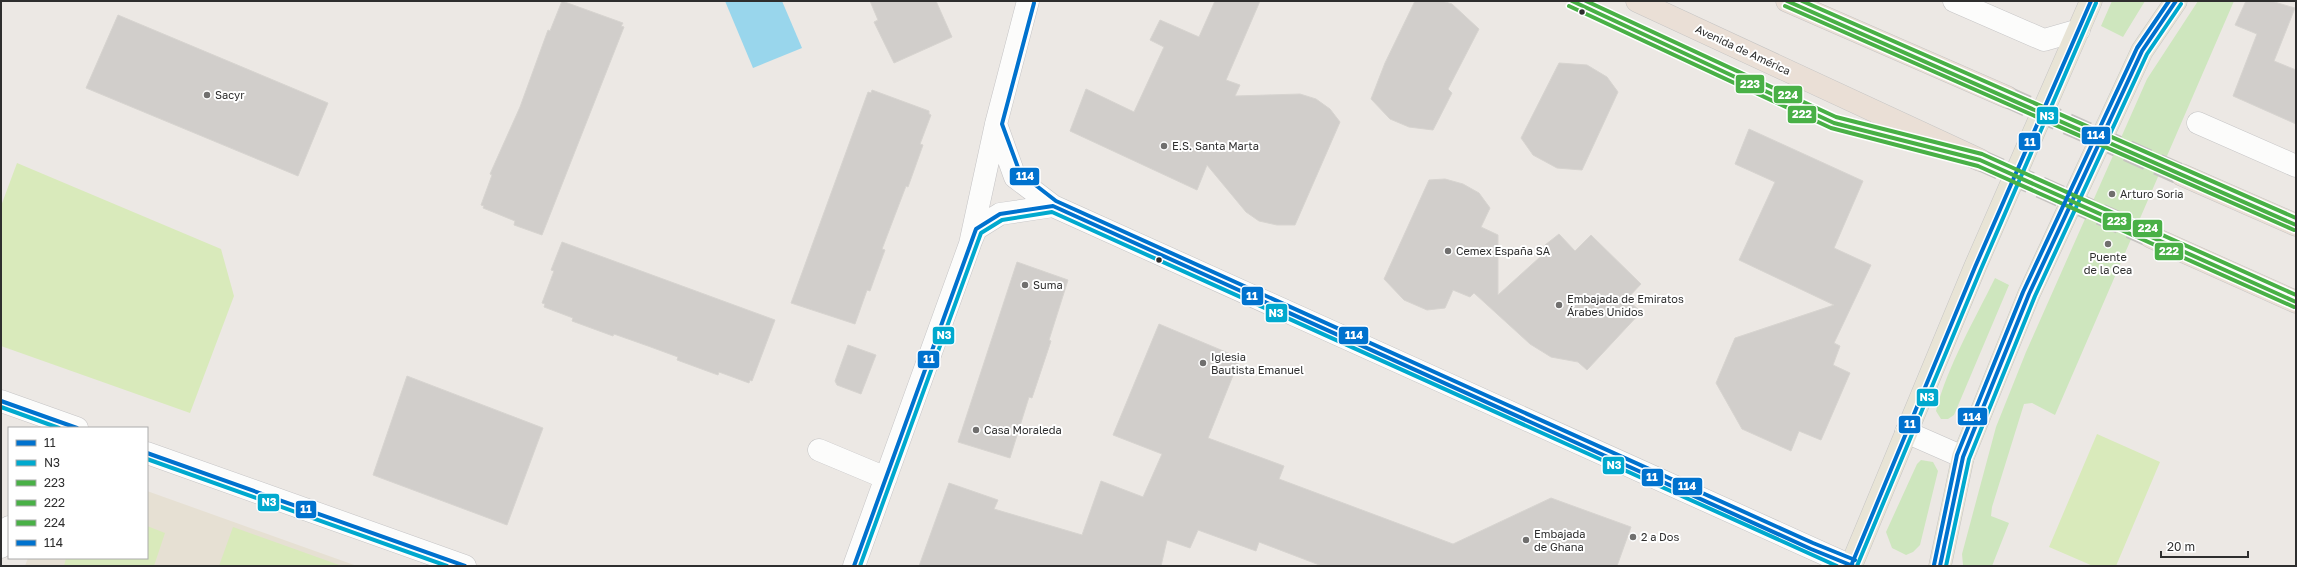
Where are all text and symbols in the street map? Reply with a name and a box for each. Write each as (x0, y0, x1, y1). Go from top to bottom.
unlabelled marker (1577, 7, 1587, 17)
street label: Avenida de América (1694, 22, 1793, 77)
line badge: 223 (1735, 74, 1765, 94)
text: 223 (1740, 77, 1760, 90)
line badge: 224 (1773, 85, 1803, 104)
place label: Sacyr (215, 88, 245, 101)
text: 224 (1778, 88, 1798, 101)
marker: Sacyr (202, 90, 212, 100)
line badge: 222 (1787, 105, 1817, 124)
line badge: N3 (2036, 106, 2059, 125)
text: 222 (1792, 107, 1812, 120)
text: N3 (2039, 109, 2055, 122)
line badge: 114 (2081, 126, 2111, 145)
text: 114 (2087, 128, 2105, 141)
line badge: 11 (2018, 132, 2041, 151)
text: 11 (2024, 135, 2036, 148)
place label: E.S. Santa Marta (1172, 139, 1259, 152)
marker: E.S. Santa Marta (1159, 141, 1169, 151)
line badge: 114 (1009, 167, 1040, 186)
text: 114 (1016, 169, 1034, 182)
place label: Arturo Soria (2120, 187, 2184, 200)
marker: Arturo Soria (2107, 189, 2117, 199)
line badge: 223 (2102, 212, 2132, 231)
text: 223 (2107, 214, 2127, 227)
line badge: 224 (2132, 219, 2163, 238)
text: 224 (2138, 221, 2158, 234)
marker: Puente de la Cea (2103, 239, 2113, 249)
line badge: 222 (2154, 242, 2184, 261)
place label: Cemex España SA (1456, 244, 1551, 257)
text: 222 (2159, 244, 2179, 257)
marker: Cemex España SA (1443, 246, 1453, 256)
place label: Puente de la Cea (2084, 250, 2132, 276)
unlabelled marker (1154, 255, 1164, 265)
place label: Suma (1033, 278, 1063, 291)
marker: Suma (1020, 280, 1030, 290)
line badge: 11 (1241, 286, 1264, 306)
text: 11 (1246, 289, 1258, 302)
place label: Embajada de Emiratos Árabes Unidos (1567, 292, 1684, 318)
marker: Embajada de Emiratos Árabes Unidos (1554, 300, 1564, 310)
line badge: N3 (1265, 303, 1288, 323)
text: N3 (1268, 306, 1284, 319)
line badge: N3 (932, 326, 955, 345)
line badge: 114 (1338, 326, 1369, 345)
text: N3 (936, 328, 952, 341)
text: 114 (1345, 328, 1363, 341)
line badge: 11 (917, 350, 940, 369)
place label: Iglesia Bautista Emanuel (1211, 350, 1304, 376)
text: 11 (923, 352, 935, 365)
marker: Iglesia Bautista Emanuel (1198, 358, 1208, 368)
line badge: N3 (1916, 388, 1939, 407)
text: N3 (1919, 390, 1935, 403)
line badge: 114 (1957, 407, 1988, 426)
text: 114 (1963, 410, 1981, 423)
line badge: 11 (1898, 415, 1921, 434)
text: 11 (1904, 417, 1916, 430)
place label: Casa Moraleda (984, 423, 1062, 436)
marker: Casa Moraleda (971, 425, 981, 435)
legend (8, 427, 148, 559)
text: 11 (44, 435, 56, 450)
text: N3 (44, 455, 60, 470)
line badge: N3 (1602, 456, 1625, 475)
text: N3 (1606, 458, 1622, 471)
line badge: 11 (1641, 468, 1664, 487)
text: 11 (1646, 470, 1658, 483)
text: 223 (44, 475, 65, 490)
line badge: 114 (1672, 477, 1703, 496)
text: 114 (1678, 479, 1696, 492)
line badge: N3 (257, 493, 280, 512)
text: 222 (44, 495, 65, 510)
text: N3 (261, 495, 277, 508)
line badge: 11 (295, 500, 317, 519)
text: 11 (300, 502, 312, 515)
text: 224 (44, 515, 65, 530)
place label: Embajada de Ghana (1534, 527, 1586, 553)
place label: 2 a Dos (1641, 530, 1679, 543)
marker: 2 a Dos (1628, 532, 1638, 542)
scale bar (2161, 533, 2248, 559)
text: 114 (44, 535, 63, 550)
marker: Embajada de Ghana (1521, 535, 1531, 545)
text: 20 m (2167, 539, 2195, 554)

